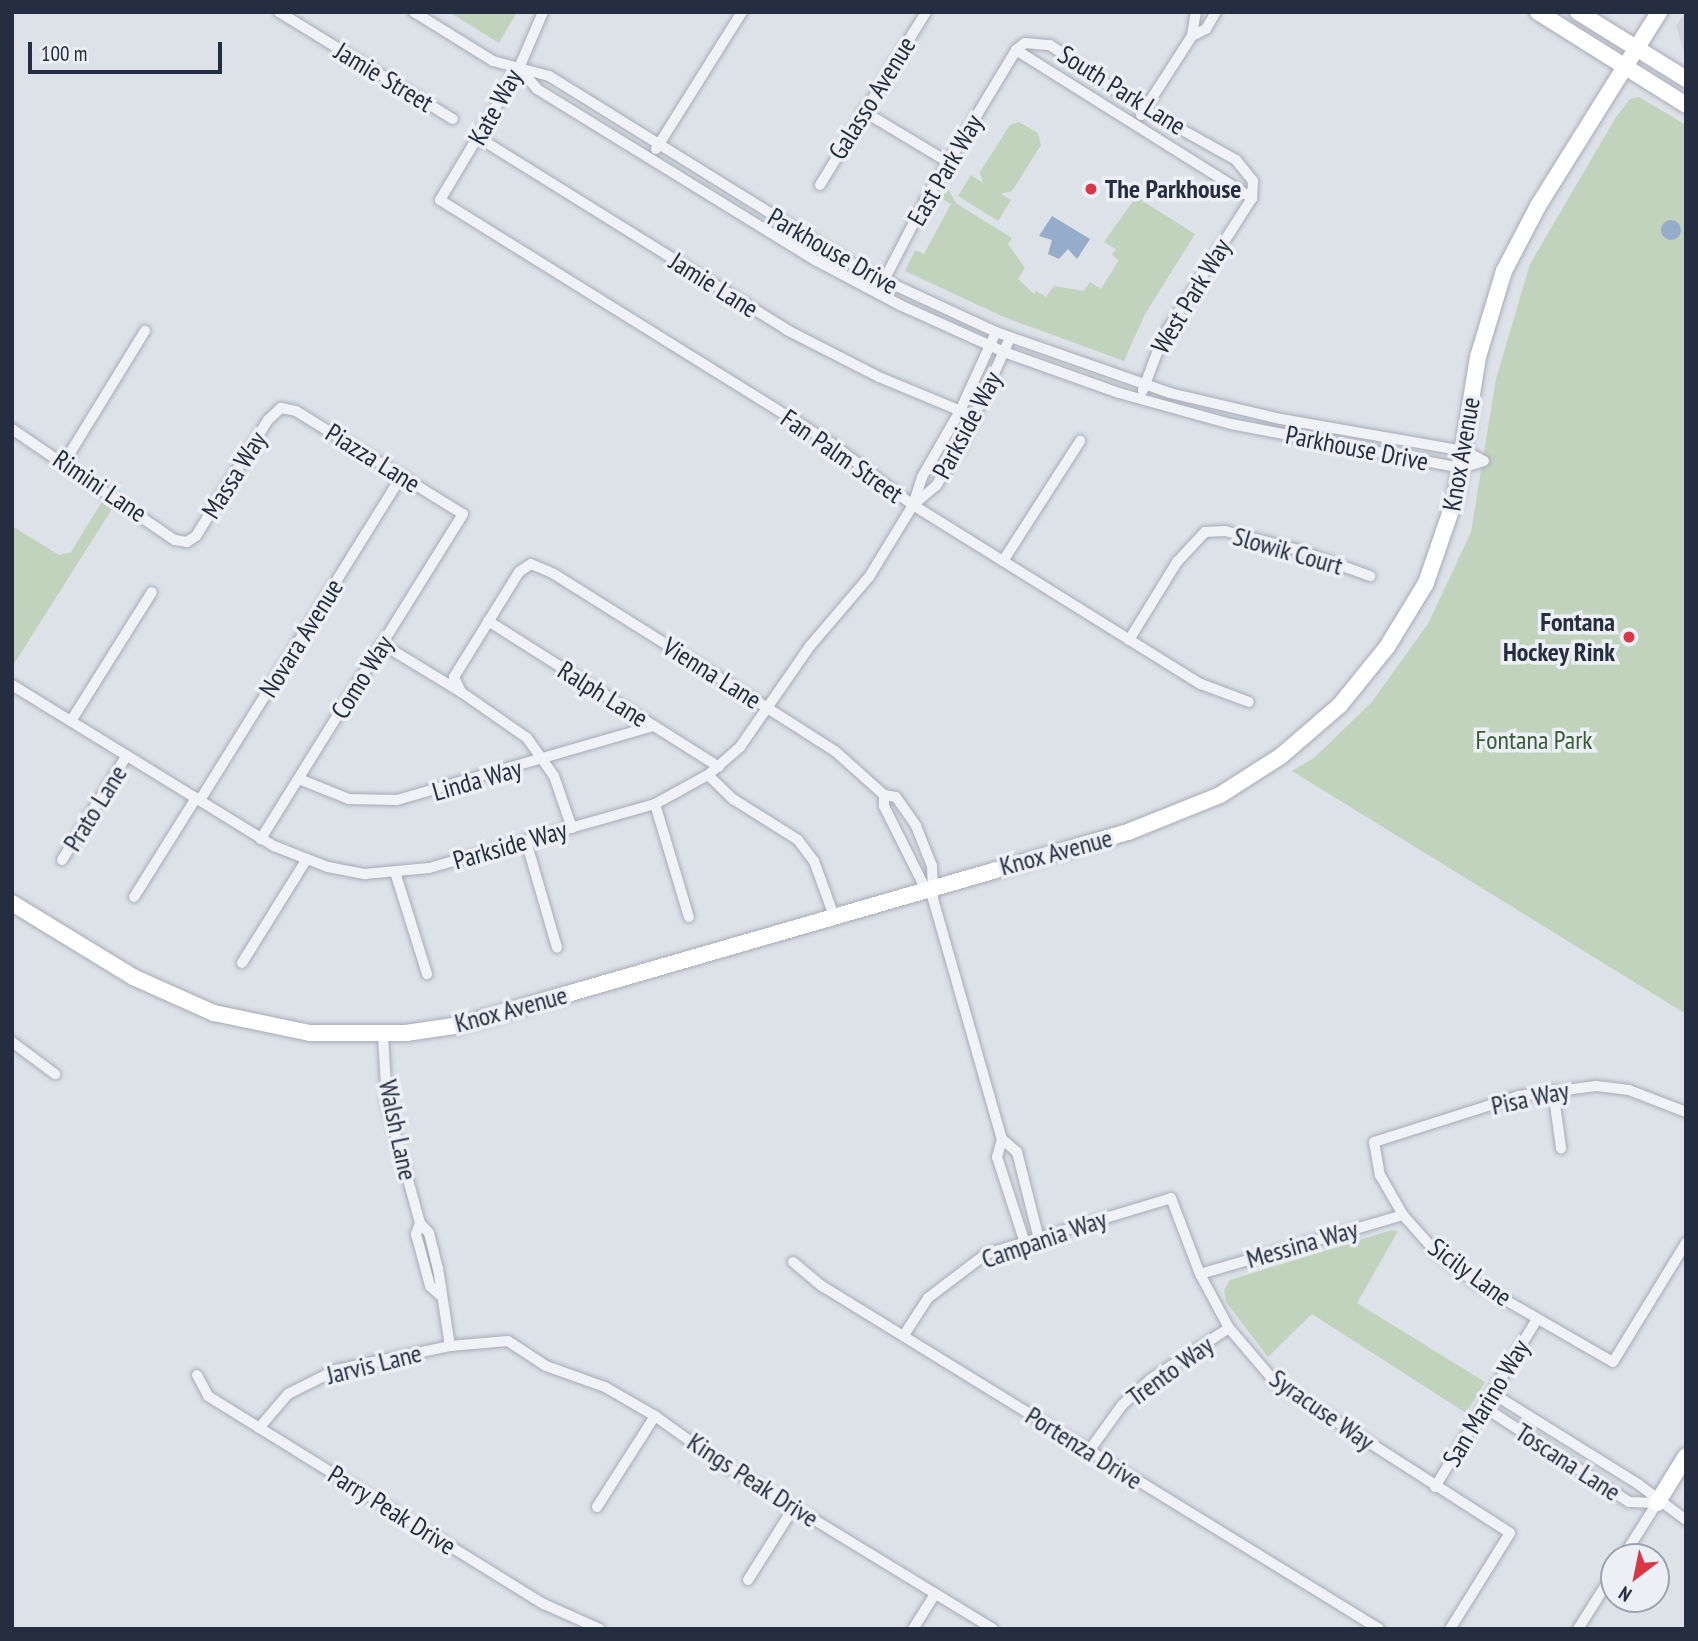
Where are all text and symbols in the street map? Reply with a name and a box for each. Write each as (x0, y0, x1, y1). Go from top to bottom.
scale bar (32, 28, 226, 72)
street label: Galasso Avenue (822, 30, 922, 166)
street label: Jamie Street (329, 35, 439, 119)
street label: South Park Lane (1052, 38, 1192, 142)
text: 100 m (41, 40, 87, 67)
street label: Kate Way (461, 63, 529, 151)
street label: East Park Way (901, 109, 989, 231)
place label: The Parkhouse (1105, 173, 1241, 205)
marker: The Parkhouse (1083, 181, 1099, 197)
street label: Parkhouse Drive (762, 201, 904, 301)
street label: West Park Way (1144, 232, 1238, 360)
street label: Jamie Lane (664, 246, 764, 324)
street label: Parkside Way (926, 366, 1008, 484)
street label: Knox Avenue (1436, 394, 1486, 514)
street label: Fan Palm Street (775, 403, 909, 509)
street label: Piazza Lane (320, 417, 426, 499)
street label: Parkhouse Drive (1283, 419, 1431, 477)
street label: Massa Way (195, 426, 273, 524)
street label: Rimini Lane (47, 443, 153, 529)
street label: Slowik Court (1229, 520, 1347, 582)
street label: Novara Avenue (252, 573, 350, 703)
place label: Fontana Hockey Rink (1502, 606, 1615, 668)
street label: Como Way (324, 629, 400, 725)
marker: Fontana Hockey Rink (1621, 629, 1637, 645)
street label: Vienna Lane (657, 631, 767, 715)
street label: Ralph Lane (552, 654, 654, 734)
park label: Fontana Park (1476, 724, 1592, 756)
street label: Linda Way (429, 752, 525, 808)
street label: Prato Lane (57, 759, 133, 857)
street label: Parkside Way (449, 814, 571, 876)
street label: Knox Avenue (996, 822, 1116, 882)
street label: Knox Avenue (451, 979, 571, 1039)
street label: Pisa Way (1488, 1075, 1572, 1121)
street label: Walsh Lane (372, 1077, 424, 1183)
street label: Campania Way (977, 1203, 1111, 1275)
street label: Messina Way (1243, 1213, 1361, 1275)
street label: Sicily Lane (1422, 1231, 1518, 1313)
street label: Trento Way (1121, 1329, 1219, 1413)
street label: San Marino Way (1436, 1334, 1536, 1472)
street label: Jarvis Lane (323, 1337, 425, 1391)
street label: Syracuse Way (1264, 1363, 1380, 1457)
street label: Portenza Drive (1020, 1400, 1148, 1496)
street label: Toscana Lane (1510, 1417, 1626, 1507)
street label: Kings Peak Drive (681, 1426, 825, 1534)
street label: Parry Peak Drive (322, 1458, 462, 1562)
north arrow (1600, 1543, 1670, 1613)
text: N (1614, 1581, 1636, 1607)

